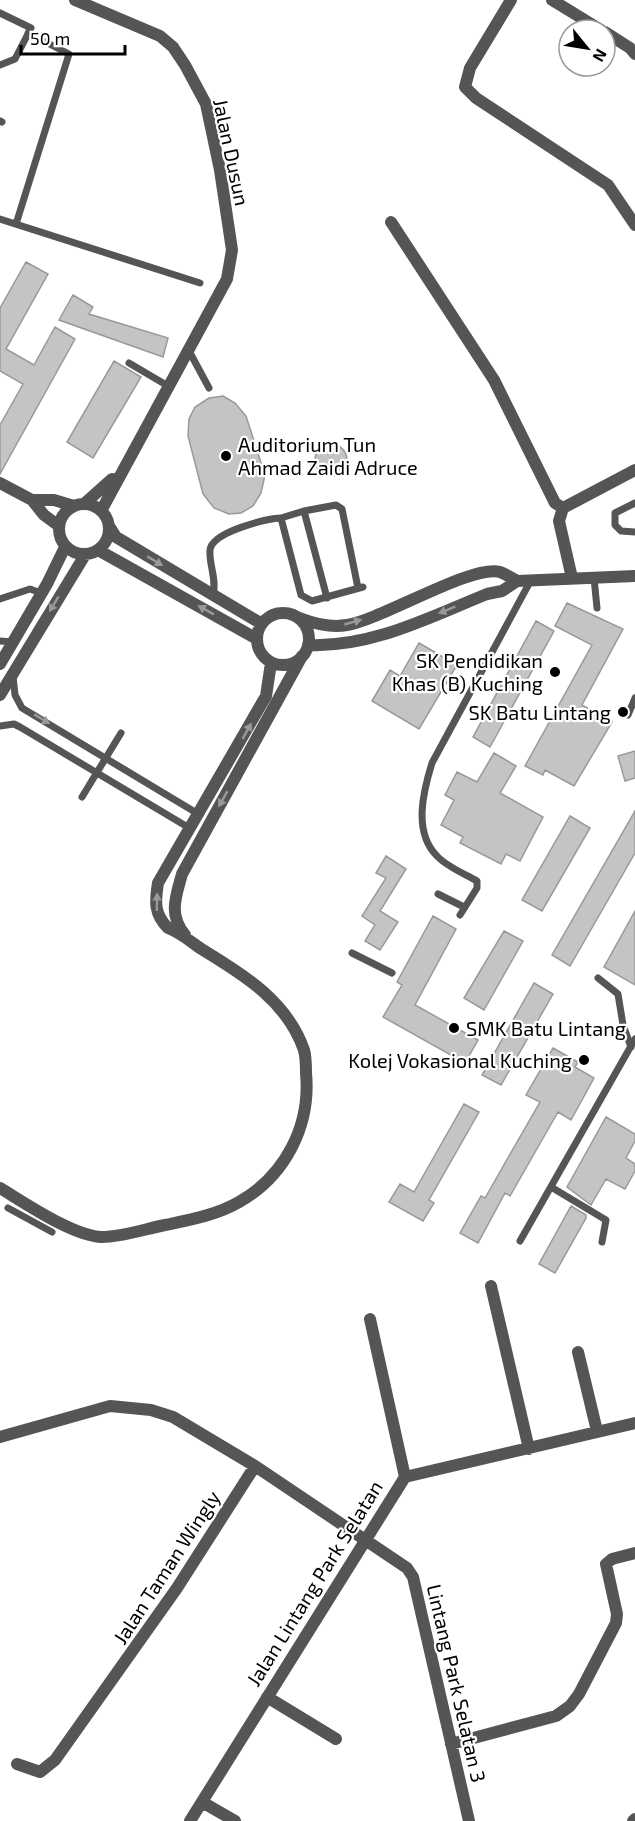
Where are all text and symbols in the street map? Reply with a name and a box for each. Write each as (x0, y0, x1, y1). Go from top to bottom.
scale bar (21, 18, 124, 56)
north arrow (557, 18, 617, 78)
text: 50 m (30, 27, 70, 49)
text: N (589, 46, 612, 66)
street label: Jalan Dusun (209, 96, 255, 208)
place label: Auditorium Tun Ahmad Zaidi Adruce (238, 432, 418, 479)
marker: Auditorium Tun Ahmad Zaidi Adruce (219, 449, 233, 463)
one-way arrow (147, 555, 163, 566)
one-way arrow (49, 596, 60, 612)
one-way arrow (197, 605, 214, 615)
one-way arrow (438, 605, 456, 615)
one-way arrow (344, 617, 362, 626)
place label: SK Pendidikan Khas (B) Kuching (392, 648, 543, 695)
marker: SK Pendidikan Khas (B) Kuching (548, 665, 562, 679)
place label: SK Batu Lintang (469, 700, 611, 724)
marker: SK Batu Lintang (616, 705, 630, 719)
one-way arrow (34, 714, 50, 725)
one-way arrow (242, 722, 252, 739)
one-way arrow (218, 791, 228, 808)
one-way arrow (152, 892, 162, 911)
place label: SMK Batu Lintang (466, 1016, 626, 1040)
marker: SMK Batu Lintang (447, 1021, 461, 1035)
place label: Kolej Vokasional Kuching (348, 1048, 572, 1072)
marker: Kolej Vokasional Kuching (577, 1053, 591, 1067)
street label: Jalan Lintang Park Selatan (241, 1476, 387, 1690)
street label: Jalan Taman Wingly (107, 1485, 225, 1648)
street label: Lintang Park Selatan 3 (423, 1582, 491, 1784)

